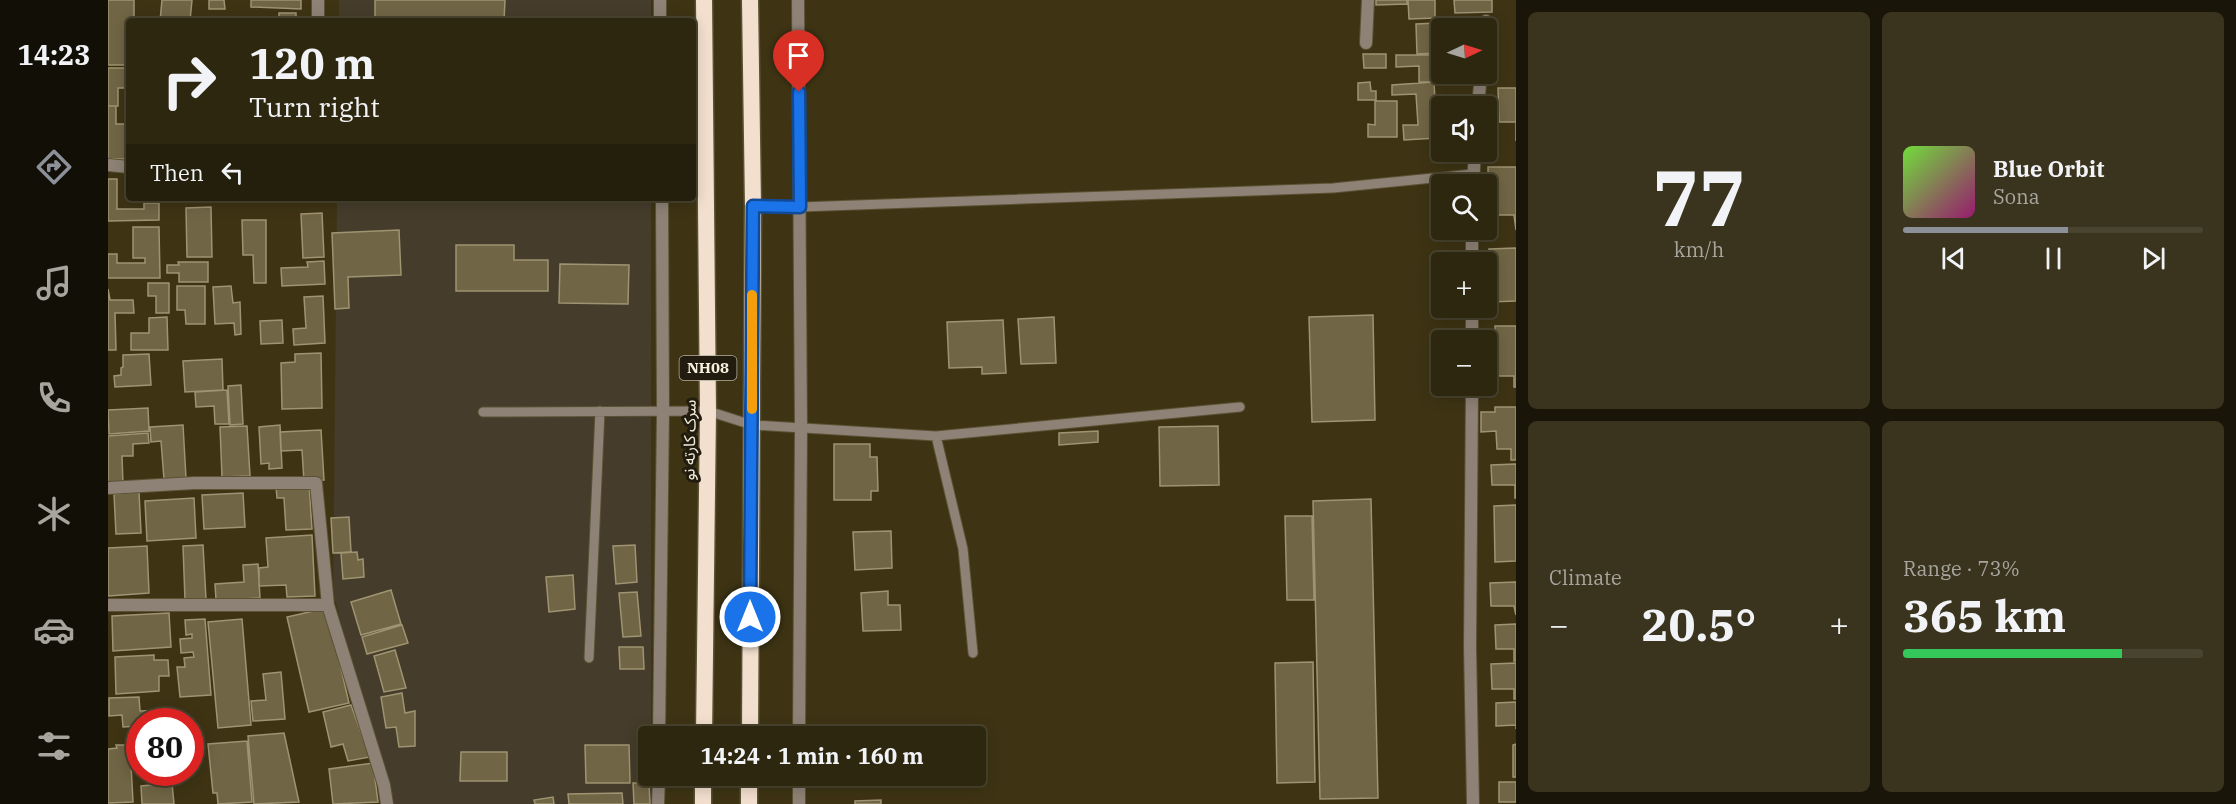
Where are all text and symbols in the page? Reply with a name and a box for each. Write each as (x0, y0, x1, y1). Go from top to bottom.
north arrow (1431, 18, 1497, 84)
map controls (1431, 18, 1497, 396)
pin (773, 30, 824, 92)
text: 120 m (249, 36, 375, 91)
text: 14:23 (18, 37, 90, 72)
icon: arrive (782, 39, 815, 72)
icon: right (150, 42, 228, 120)
text: Turn right (249, 89, 380, 124)
button: sound (1431, 96, 1497, 162)
icon: directions (33, 146, 75, 188)
text: 77 (1652, 146, 1746, 247)
text: Blue Orbit (1993, 154, 2104, 183)
icon: left (216, 156, 249, 189)
text: Then (150, 158, 204, 187)
button: search (1431, 174, 1497, 240)
text: Sona (1993, 183, 2040, 210)
text: km/h (1674, 236, 1724, 263)
icon: previous (1937, 242, 1970, 275)
icon: pause (2037, 242, 2070, 275)
icon: next (2137, 242, 2170, 275)
button: + (1431, 252, 1497, 318)
icon: music (33, 262, 75, 304)
button: − (1431, 330, 1497, 396)
road number: NH08 (680, 356, 736, 380)
icon: phone (33, 377, 75, 419)
street label: سرک کارته نو (678, 399, 700, 481)
icon: climate (33, 493, 75, 535)
text: Range · 73% (1903, 555, 2020, 582)
text: Climate (1549, 564, 1622, 591)
position arrow (718, 585, 782, 649)
text: 365 km (1903, 586, 2066, 644)
text: 20.5° (1642, 595, 1756, 653)
text: − (1549, 603, 1569, 646)
text: + (1829, 603, 1849, 646)
icon: car (33, 609, 75, 651)
speed limit sign: 80 (126, 708, 204, 786)
icon: filters (33, 725, 75, 767)
text: 14:24 · 1 min · 160 m (700, 741, 924, 770)

